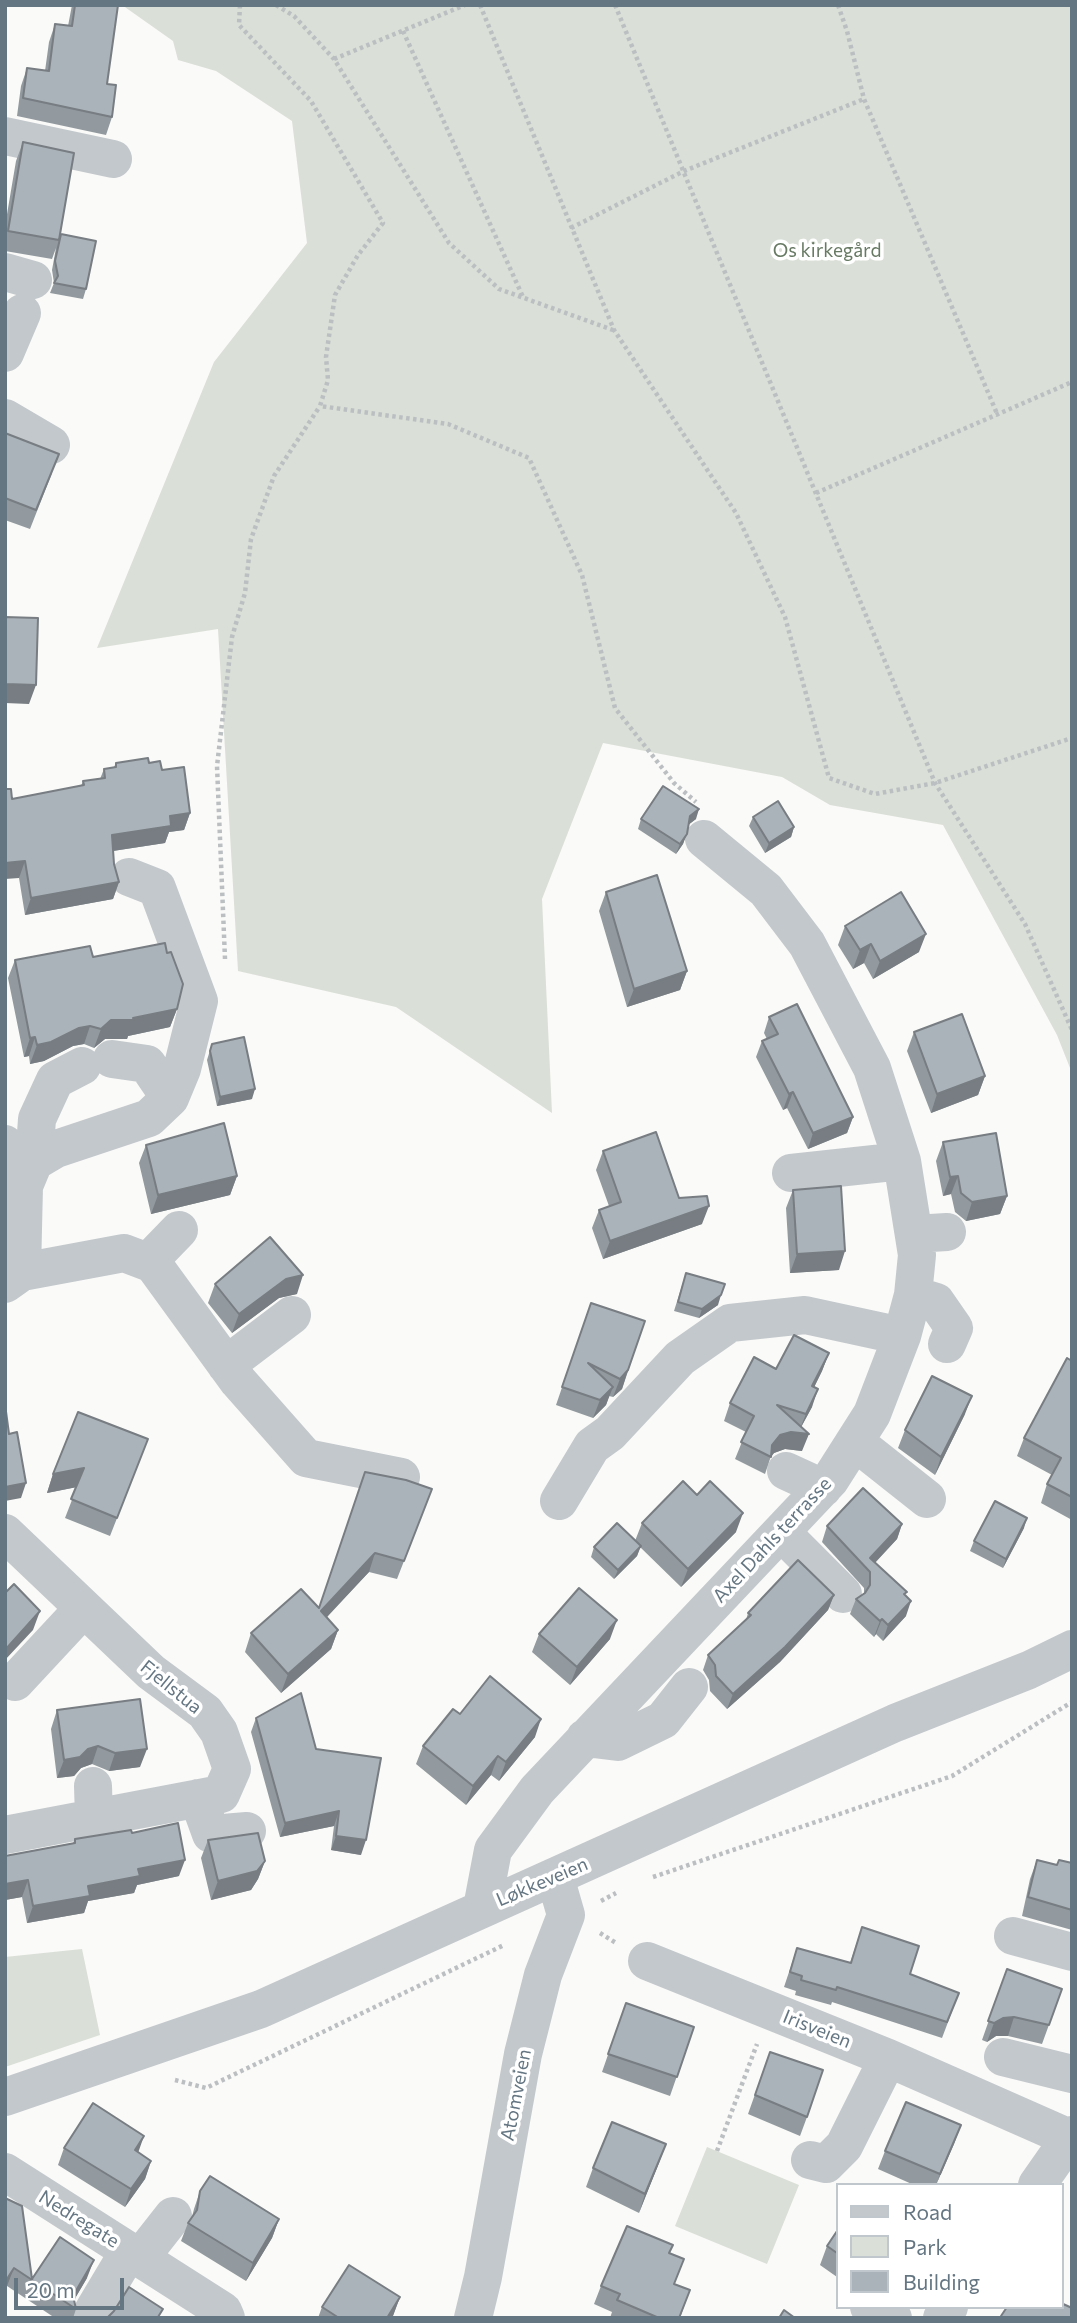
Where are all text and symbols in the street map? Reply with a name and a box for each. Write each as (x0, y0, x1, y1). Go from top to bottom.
park label: Os kirkegård (773, 240, 881, 262)
street label: Axel Dahls terrasse (708, 1473, 836, 1607)
street label: Fjellstua (136, 1655, 206, 1719)
street label: Løkkeveien (493, 1852, 591, 1912)
street label: Irisveien (780, 2005, 854, 2053)
street label: Atomveien (496, 2047, 536, 2143)
legend (836, 2183, 1063, 2309)
street label: Nedregate (35, 2185, 123, 2253)
text: Road (903, 2199, 952, 2224)
text: Park (903, 2234, 947, 2259)
scale bar (18, 2264, 128, 2308)
text: Building (903, 2269, 980, 2294)
text: 20 m (27, 2277, 75, 2302)

